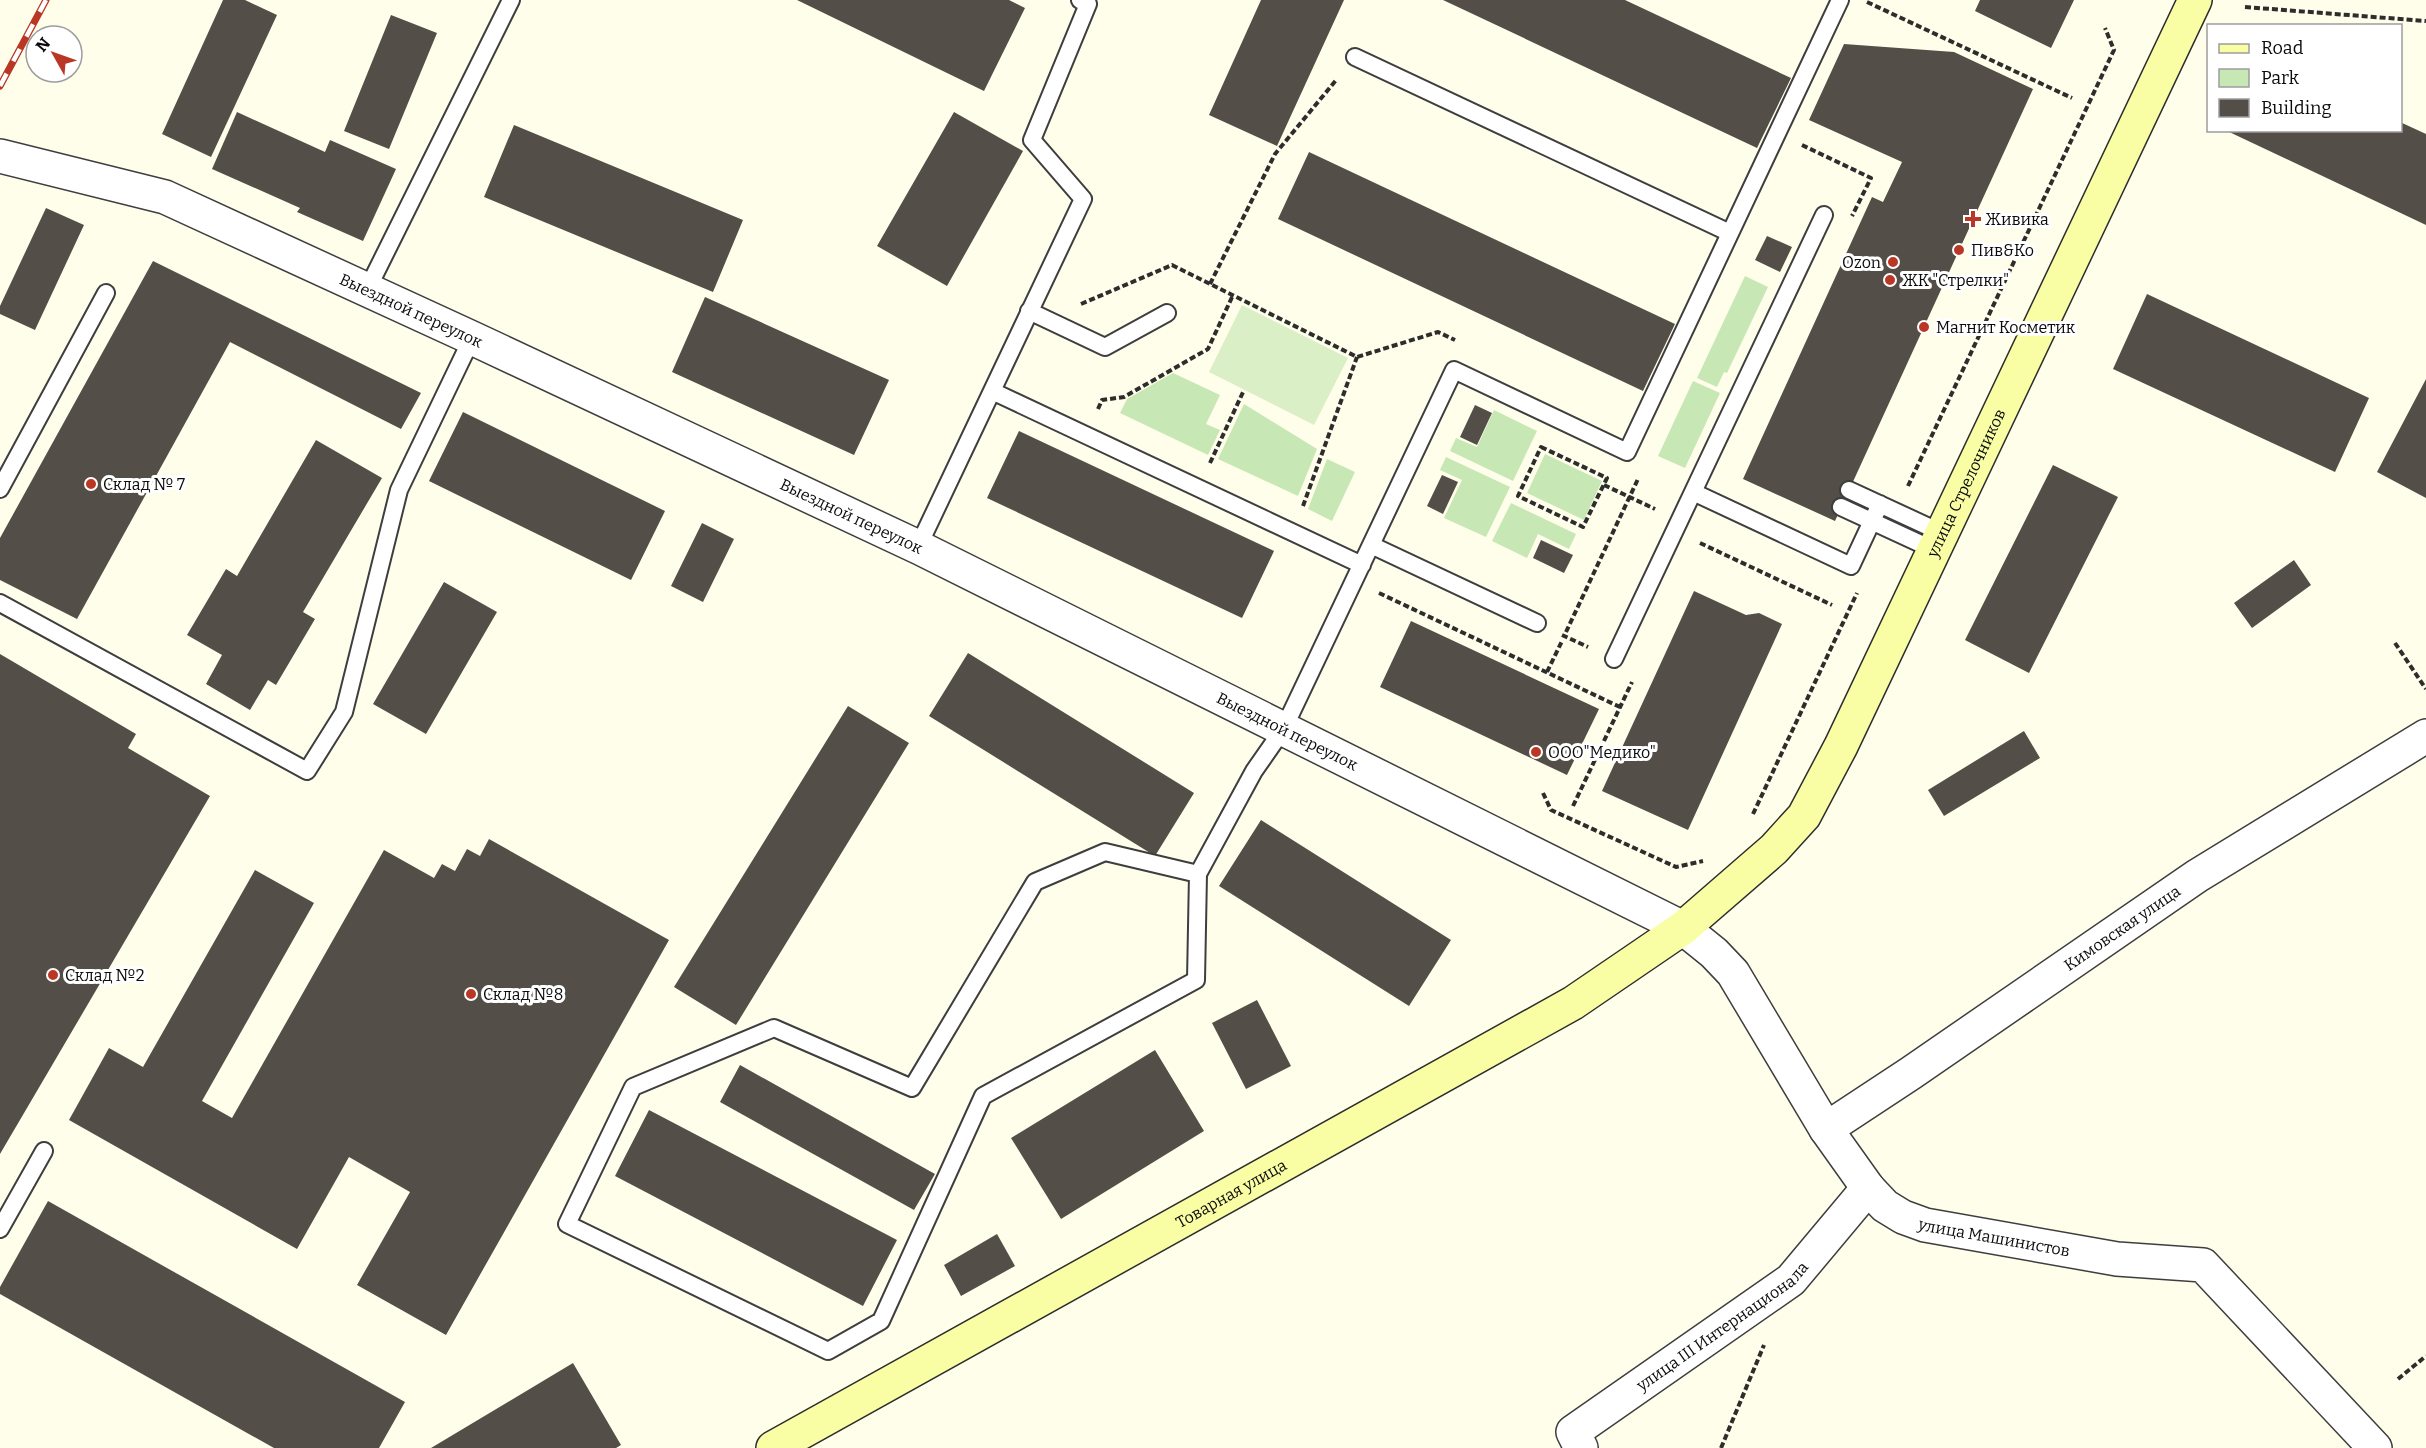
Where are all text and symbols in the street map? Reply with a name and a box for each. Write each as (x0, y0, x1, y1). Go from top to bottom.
north arrow (24, 24, 84, 84)
legend (2207, 24, 2402, 132)
text: N (32, 34, 54, 56)
text: Road (2261, 37, 2304, 59)
text: Park (2261, 67, 2300, 89)
text: Building (2261, 97, 2332, 119)
place label: Живика (1985, 210, 2049, 229)
marker: Живика (1966, 212, 1980, 226)
place label: Пив&Ко (1971, 241, 2034, 260)
marker: Пив&Ко (1952, 243, 1966, 257)
place label: Ozon (1842, 253, 1881, 272)
marker: Ozon (1886, 255, 1900, 269)
street label: Выездной переулок (337, 269, 486, 351)
place label: ЖК "Стрелки" (1902, 271, 2009, 290)
marker: ЖК "Стрелки" (1883, 273, 1897, 287)
place label: Магнит Косметик (1936, 318, 2076, 337)
marker: Магнит Косметик (1917, 320, 1931, 334)
street label: улица Стрелочников (1922, 406, 2009, 561)
street label: Выездной переулок (777, 474, 926, 558)
place label: Склад № 7 (103, 475, 185, 494)
marker: Склад № 7 (84, 477, 98, 491)
street label: Выездной переулок (1214, 688, 1362, 774)
place label: ООО"Медико" (1548, 743, 1656, 762)
marker: ООО"Медико" (1529, 745, 1543, 759)
street label: Кимовская улица (2060, 881, 2184, 974)
place label: Склад №2 (65, 966, 144, 985)
marker: Склад №2 (46, 968, 60, 982)
place label: Склад №8 (483, 985, 563, 1004)
marker: Склад №8 (464, 987, 478, 1001)
street label: Товарная улица (1172, 1155, 1290, 1232)
street label: улица Машинистов (1915, 1214, 2071, 1260)
street label: улица III Интернационала (1632, 1257, 1812, 1395)

